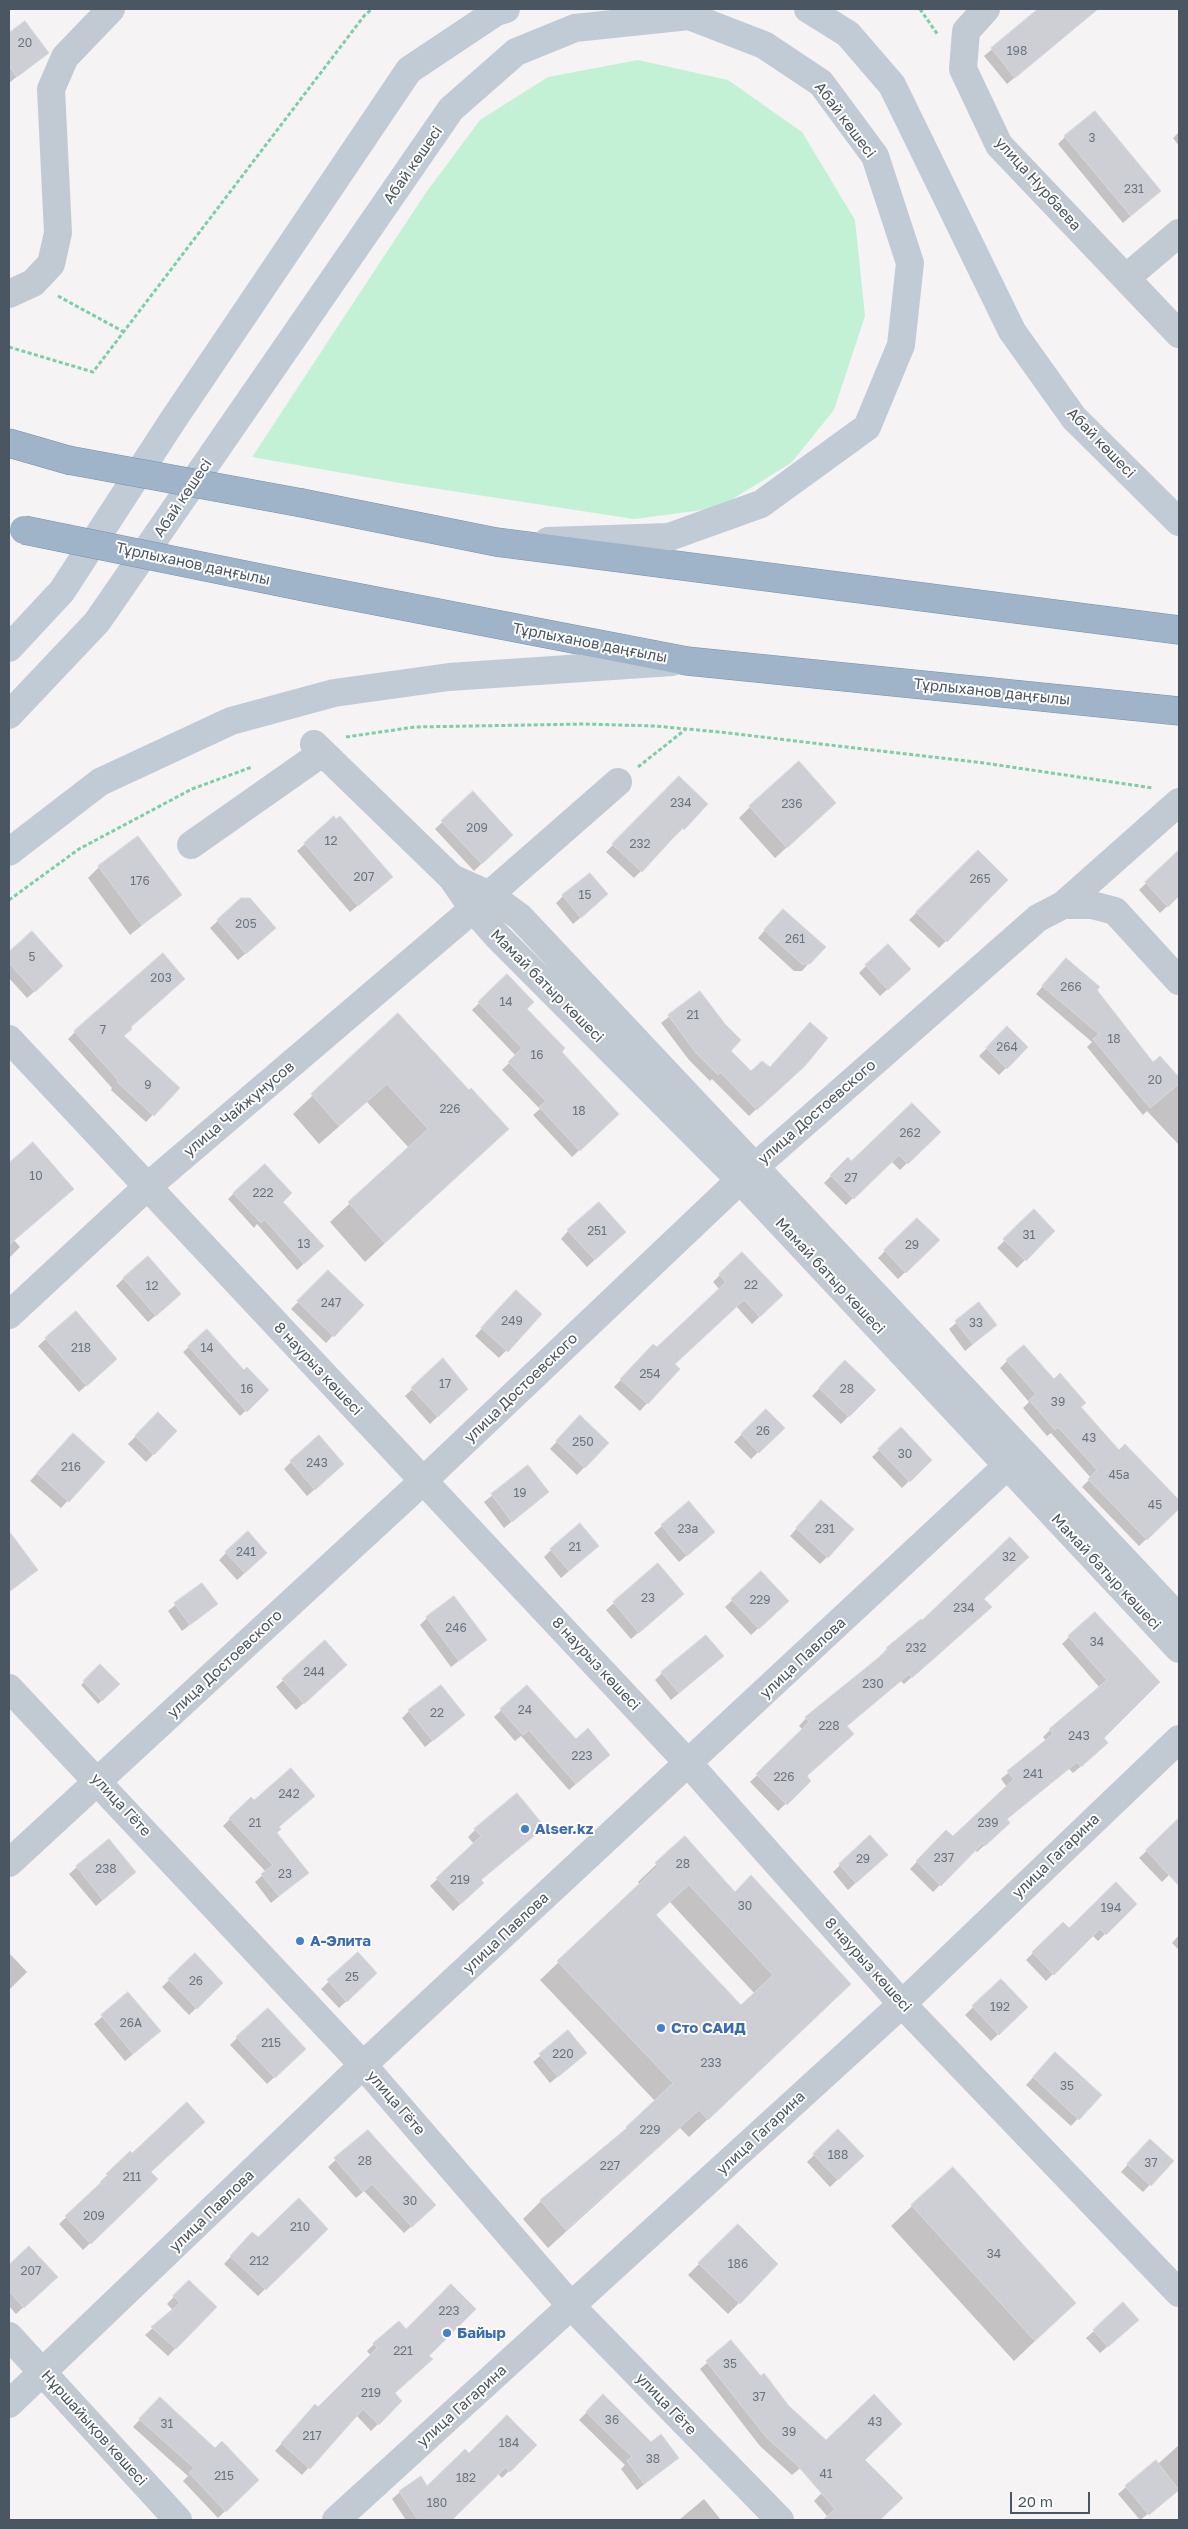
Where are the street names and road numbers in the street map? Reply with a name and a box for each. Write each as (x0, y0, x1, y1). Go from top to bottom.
street label: Абай көшесі (811, 78, 879, 162)
street label: Абай көшесі (380, 123, 446, 207)
street label: улица Нурбаева (991, 133, 1085, 235)
street label: Абай көшесі (1063, 404, 1139, 482)
street label: Абай көшесі (150, 455, 216, 541)
street label: Тұрлыханов даңғылы (114, 539, 272, 589)
street label: Тұрлыханов даңғылы (511, 619, 669, 667)
street label: Тұрлыханов даңғылы (913, 675, 1071, 709)
street label: Мамай батыр көшесі (487, 926, 607, 1046)
street label: улица Достоевского (754, 1056, 880, 1168)
street label: улица Чайжунусов (180, 1057, 298, 1161)
street label: Мамай батыр көшесі (771, 1214, 889, 1338)
street label: 8 наурыз көшесі (270, 1319, 366, 1419)
street label: улица Достоевского (461, 1329, 581, 1447)
street label: Мамай батыр көшесі (1047, 1510, 1165, 1634)
street label: улица Достоевского (164, 1606, 286, 1722)
street label: 8 наурыз көшесі (548, 1614, 644, 1714)
street label: улица Павлова (756, 1614, 850, 1702)
street label: улица Гёте (87, 1770, 155, 1840)
street label: улица Гагарина (1009, 1810, 1103, 1902)
street label: улица Павлова (459, 1889, 553, 1977)
street label: 8 наурыз көшесі (821, 1914, 915, 2016)
street label: улица Гёте (363, 2067, 429, 2139)
street label: улица Гагарина (713, 2087, 809, 2179)
street label: улица Павлова (166, 2166, 258, 2256)
street label: улица Гагарина (414, 2361, 510, 2451)
street label: Нұршайықов көшесі (37, 2366, 151, 2490)
street label: улица Гёте (632, 2369, 700, 2439)

